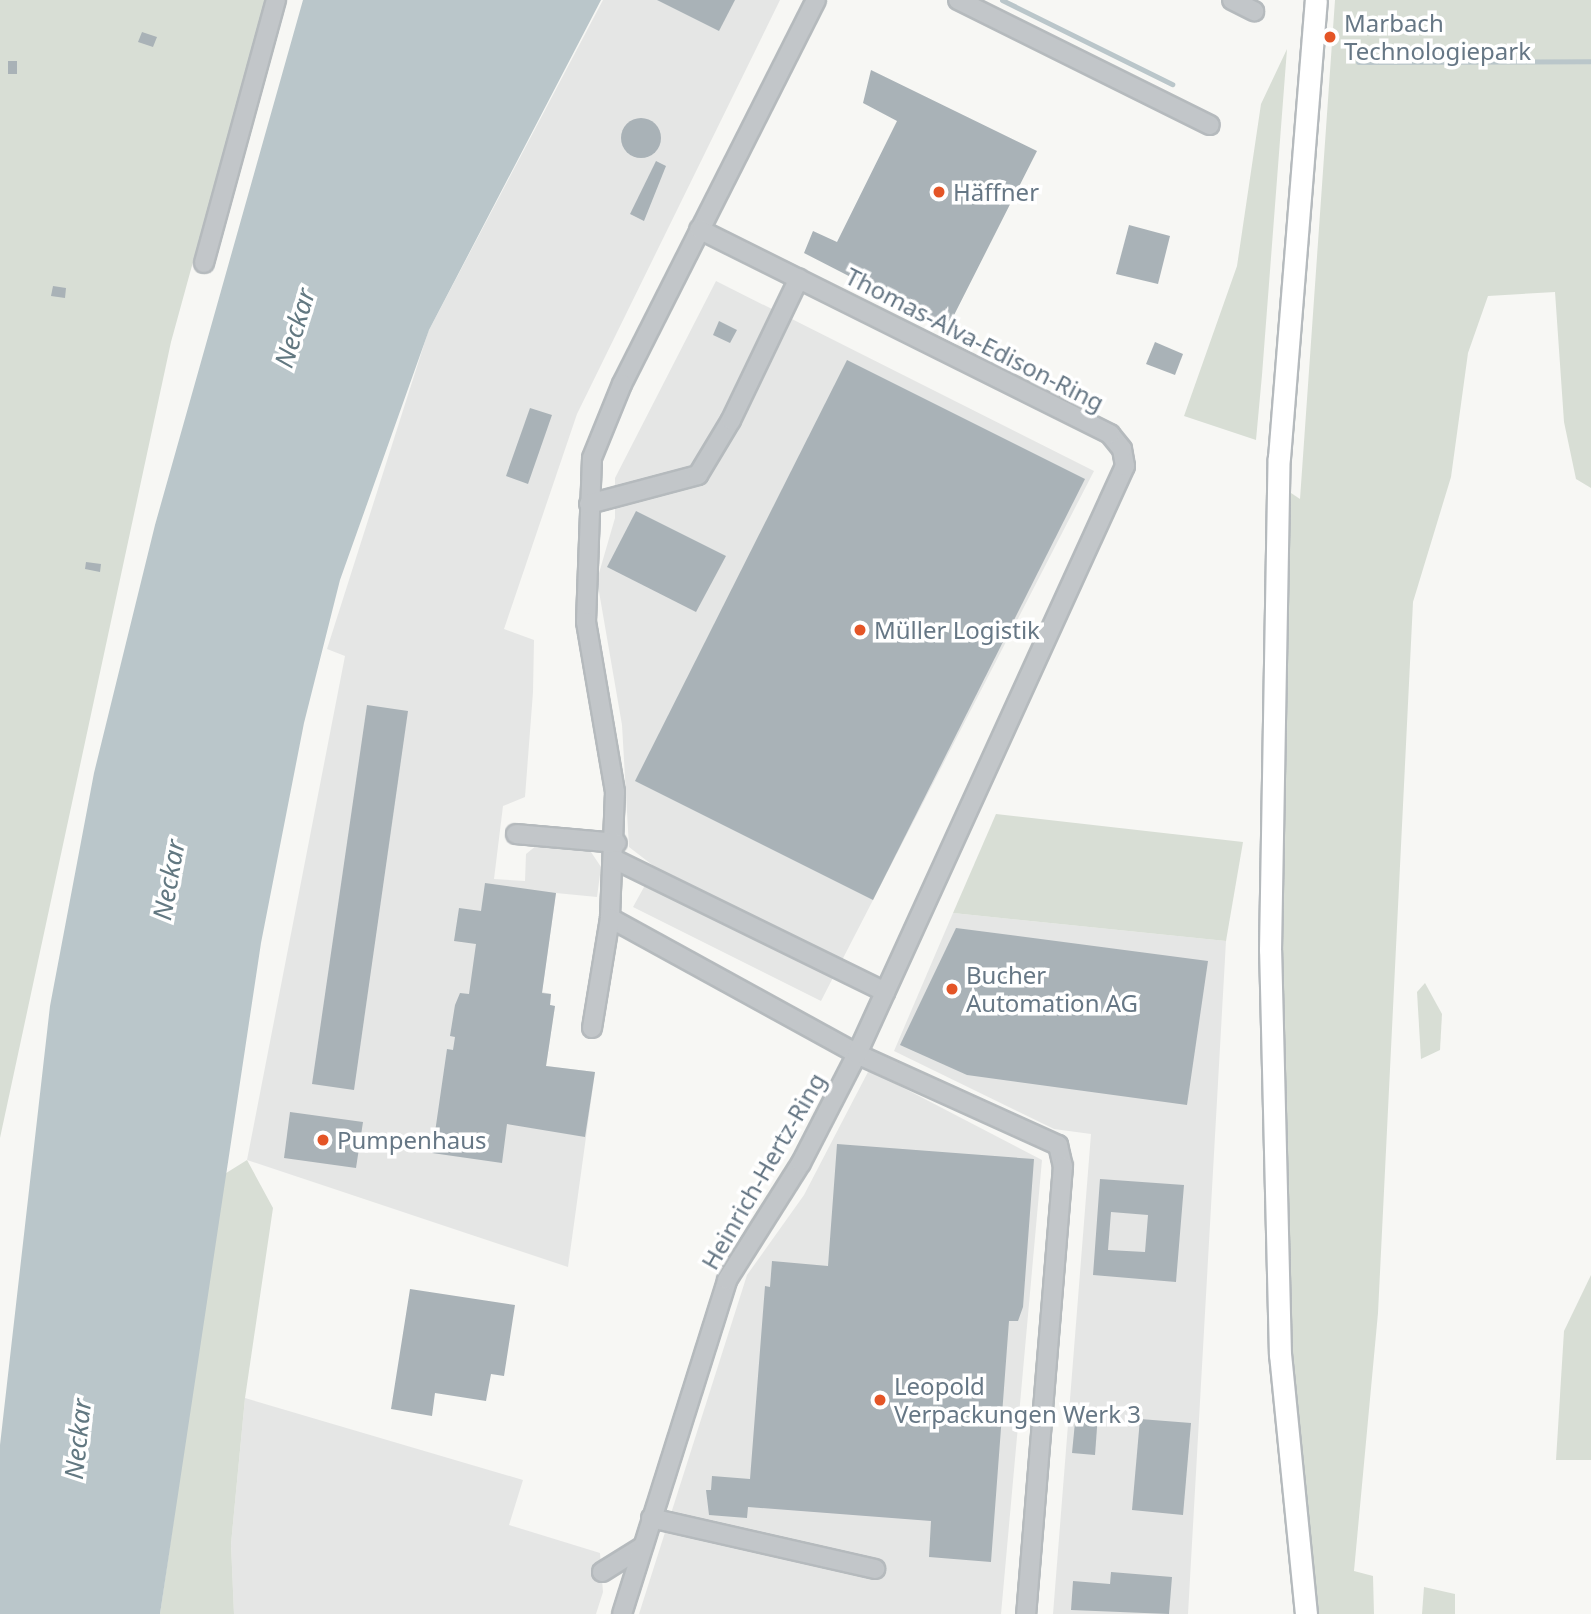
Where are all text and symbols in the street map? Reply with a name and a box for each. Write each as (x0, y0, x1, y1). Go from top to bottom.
place label: Marbach Technologiepark (1344, 9, 1531, 65)
marker: Marbach Technologiepark (1322, 29, 1338, 45)
place label: Häffner (953, 178, 1039, 206)
marker: Häffner (931, 184, 947, 200)
street label: Thomas-Alva-Edison-Ring (841, 261, 1109, 417)
water label: Neckar (268, 285, 322, 371)
place label: Müller Logistik (874, 616, 1040, 644)
marker: Müller Logistik (852, 622, 868, 638)
water label: Neckar (147, 837, 191, 923)
place label: Bucher Automation AG (966, 961, 1138, 1017)
marker: Bucher Automation AG (944, 981, 960, 997)
street label: Heinrich-Hertz-Ring (695, 1068, 831, 1274)
place label: Pumpenhaus (337, 1126, 487, 1154)
marker: Pumpenhaus (315, 1132, 331, 1148)
place label: Leopold Verpackungen Werk 3 (894, 1372, 1141, 1428)
marker: Leopold Verpackungen Werk 3 (872, 1392, 888, 1408)
water label: Neckar (58, 1397, 98, 1481)

